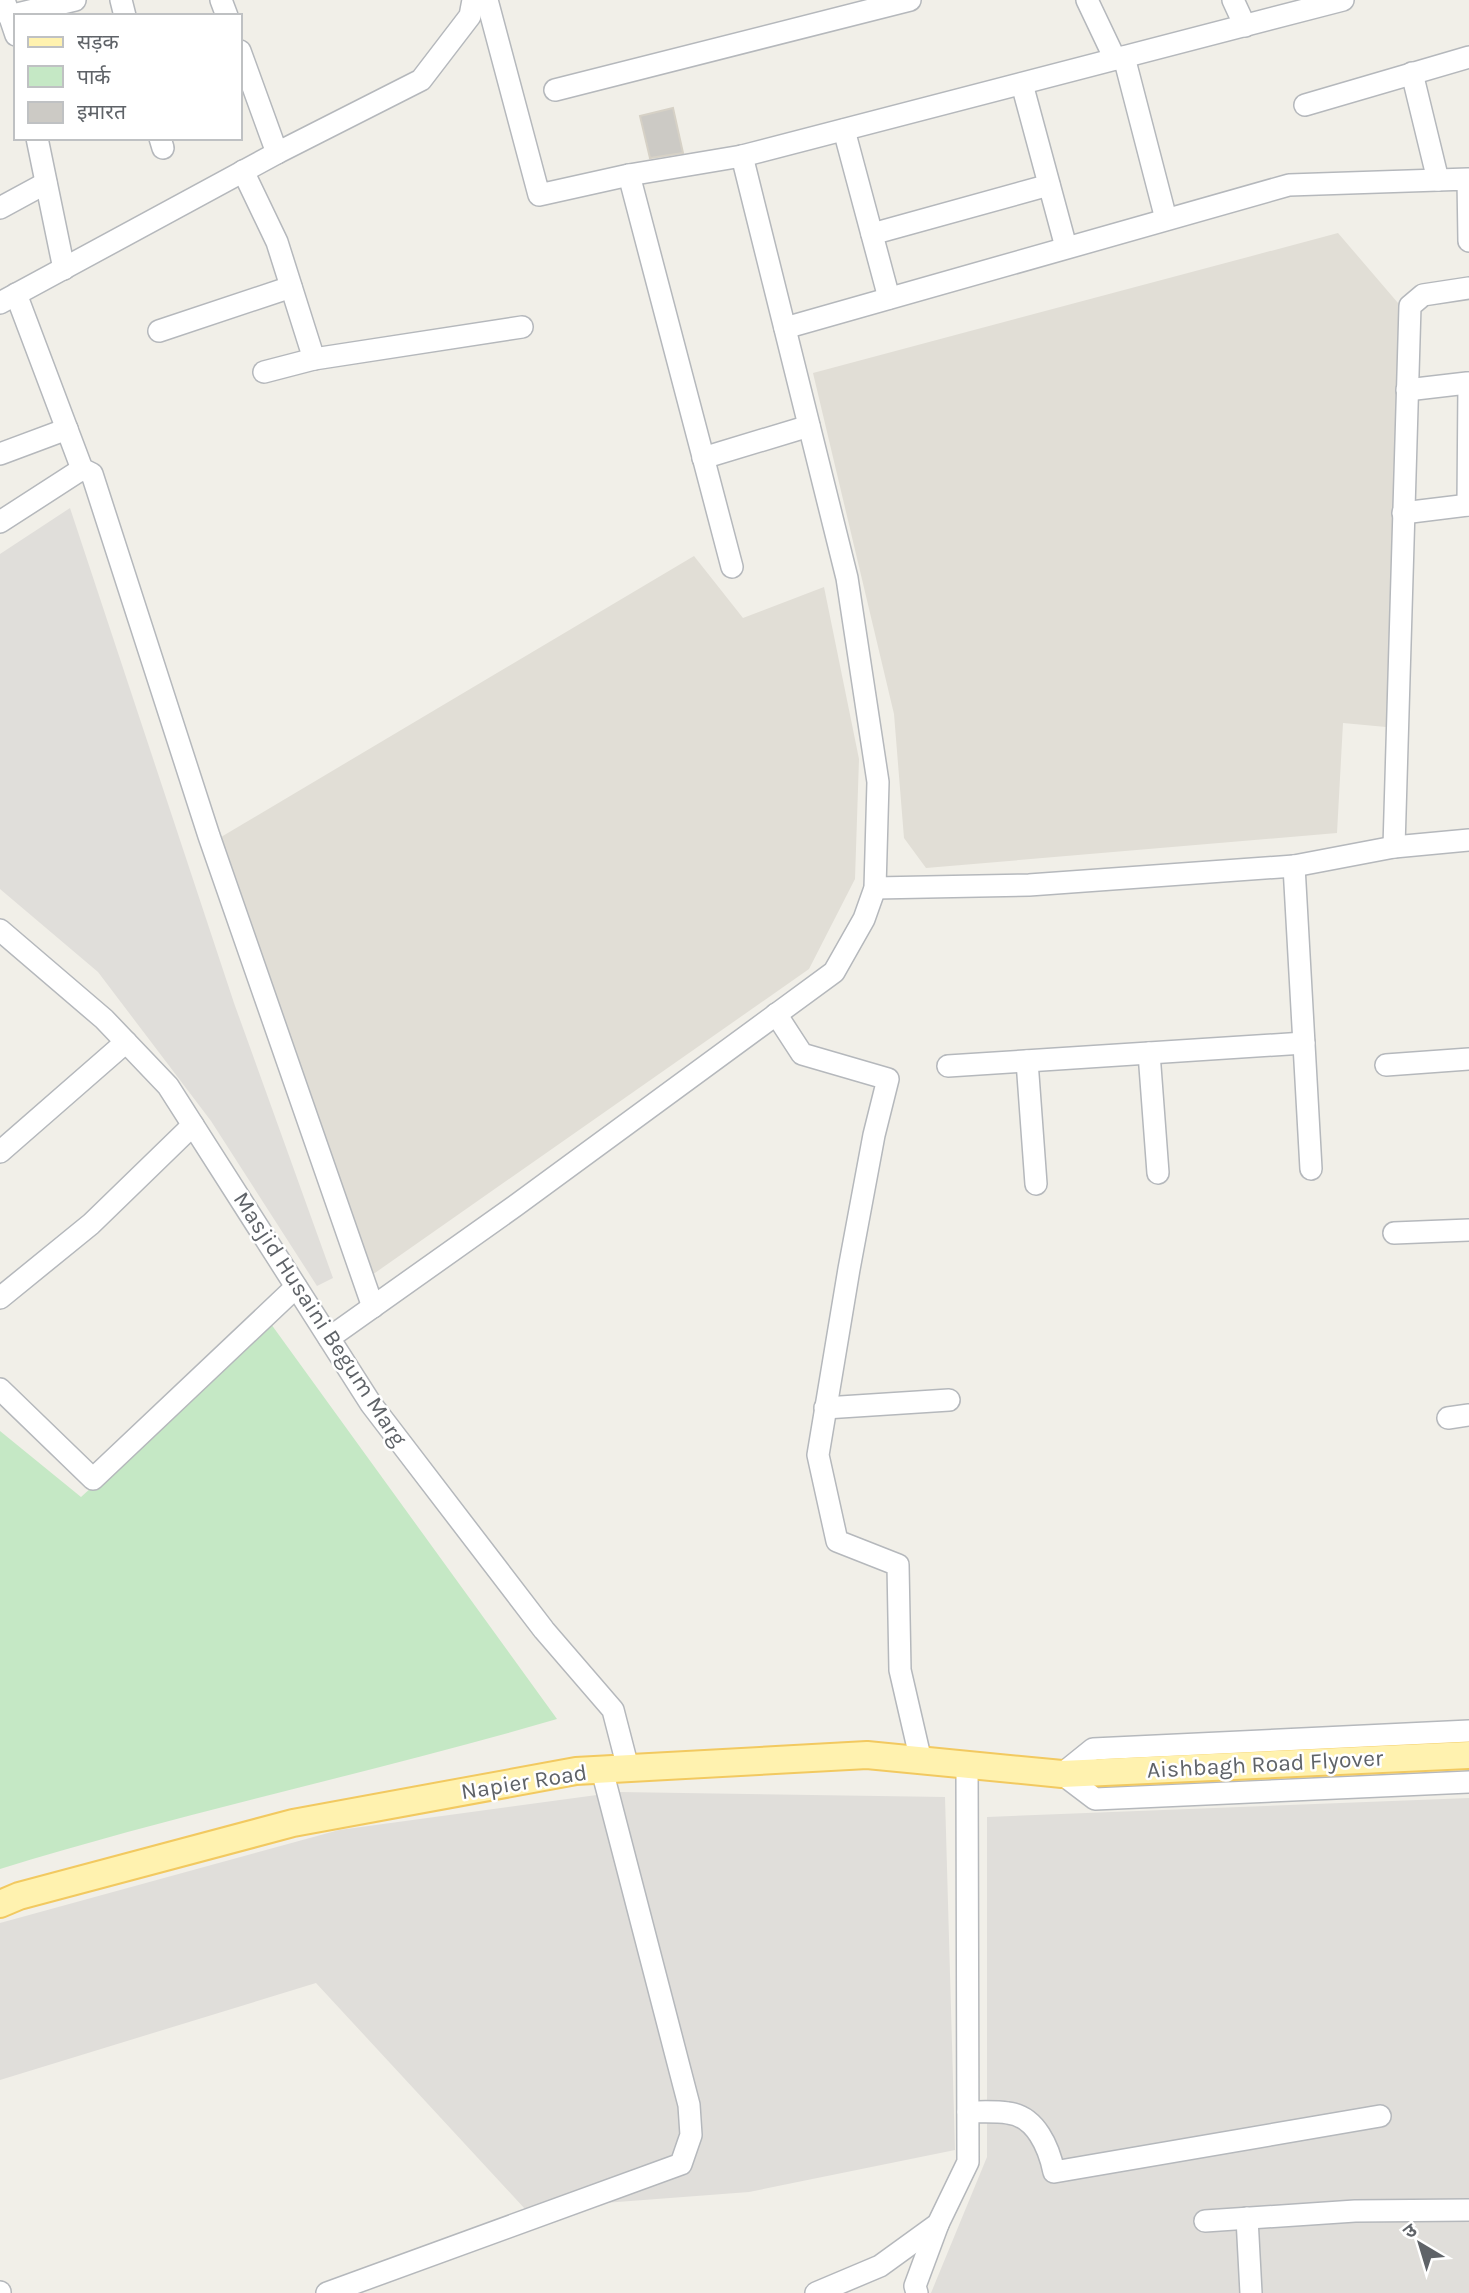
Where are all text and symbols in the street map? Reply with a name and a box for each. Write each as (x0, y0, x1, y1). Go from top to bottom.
legend (14, 14, 242, 140)
text: सड़क (77, 30, 119, 54)
text: पार्क (77, 65, 111, 89)
text: इमारत (77, 100, 127, 124)
street label: Masjid Husaini Begum Marg (228, 1187, 412, 1451)
street label: Aishbagh Road Flyover (1146, 1744, 1384, 1784)
street label: Napier Road (459, 1759, 589, 1805)
north arrow (1385, 2209, 1455, 2279)
text: उ (1399, 2219, 1422, 2243)

